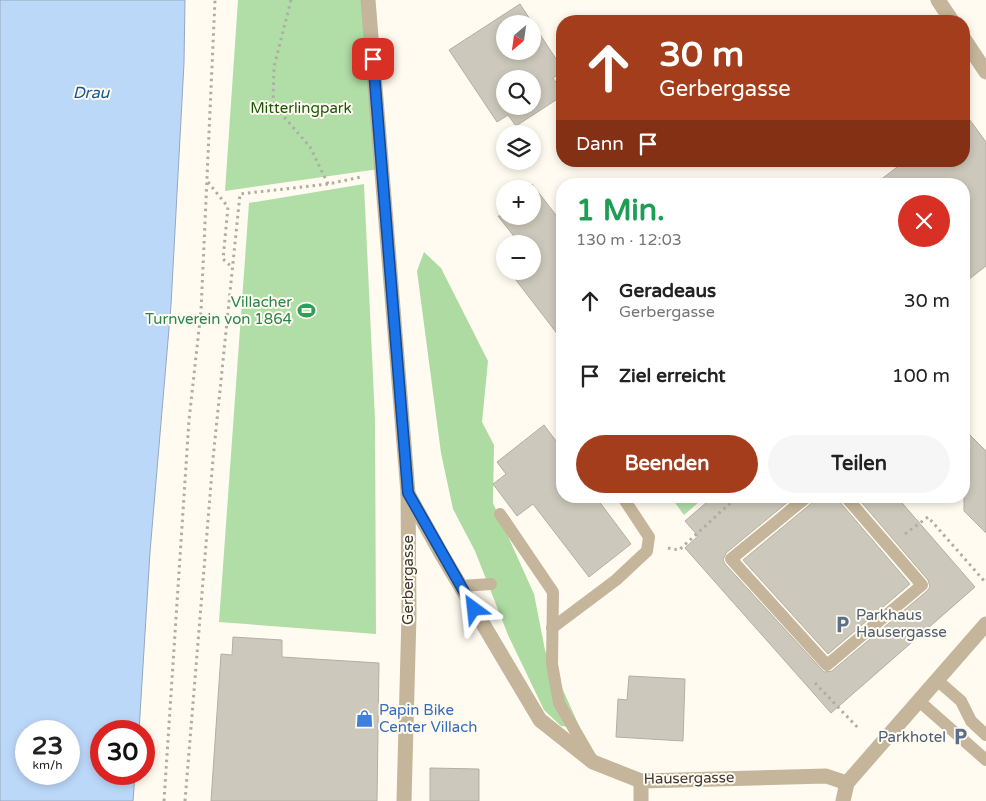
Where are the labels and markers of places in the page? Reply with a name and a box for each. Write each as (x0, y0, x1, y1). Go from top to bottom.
pin (352, 38, 394, 80)
place label: Villacher Turnverein von 1864 (145, 293, 292, 328)
sports icon: Villacher Turnverein von 1864 (296, 301, 316, 321)
place label: Parkhaus Hausergasse (856, 606, 947, 641)
parking icon: Parkhaus Hausergasse (832, 614, 852, 634)
place label: Papin Bike Center Villach (379, 701, 477, 736)
shop icon: Papin Bike Center Villach (355, 709, 375, 729)
parking icon: Parkhotel (950, 727, 970, 747)
place label: Parkhotel (878, 728, 946, 746)

